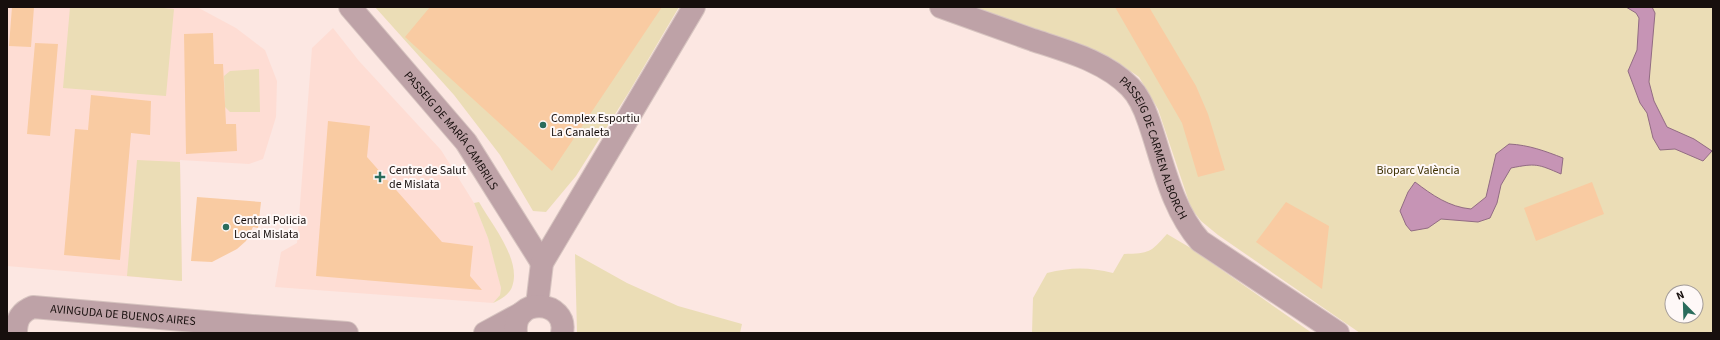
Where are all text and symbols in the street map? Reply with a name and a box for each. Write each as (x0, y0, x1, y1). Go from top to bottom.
street label: PASSEIG DE MARÍA CAMBRILS (400, 67, 503, 193)
street label: PASSEIG DE CARMEN ALBORCH (1115, 72, 1192, 222)
place label: Complex Esportiu La Canaleta (551, 110, 640, 141)
marker: Complex Esportiu La Canaleta (538, 120, 548, 130)
place label: Centre de Salut de Mislata (389, 162, 466, 193)
park label: Bioparc València (1377, 162, 1459, 179)
marker: Centre de Salut de Mislata (374, 171, 386, 183)
place label: Central Policia Local Mislata (234, 212, 306, 243)
marker: Central Policia Local Mislata (221, 222, 231, 232)
north arrow (1664, 284, 1704, 324)
text: N (1674, 287, 1687, 304)
street label: AVINGUDA DE BUENOS AIRES (50, 300, 197, 330)

